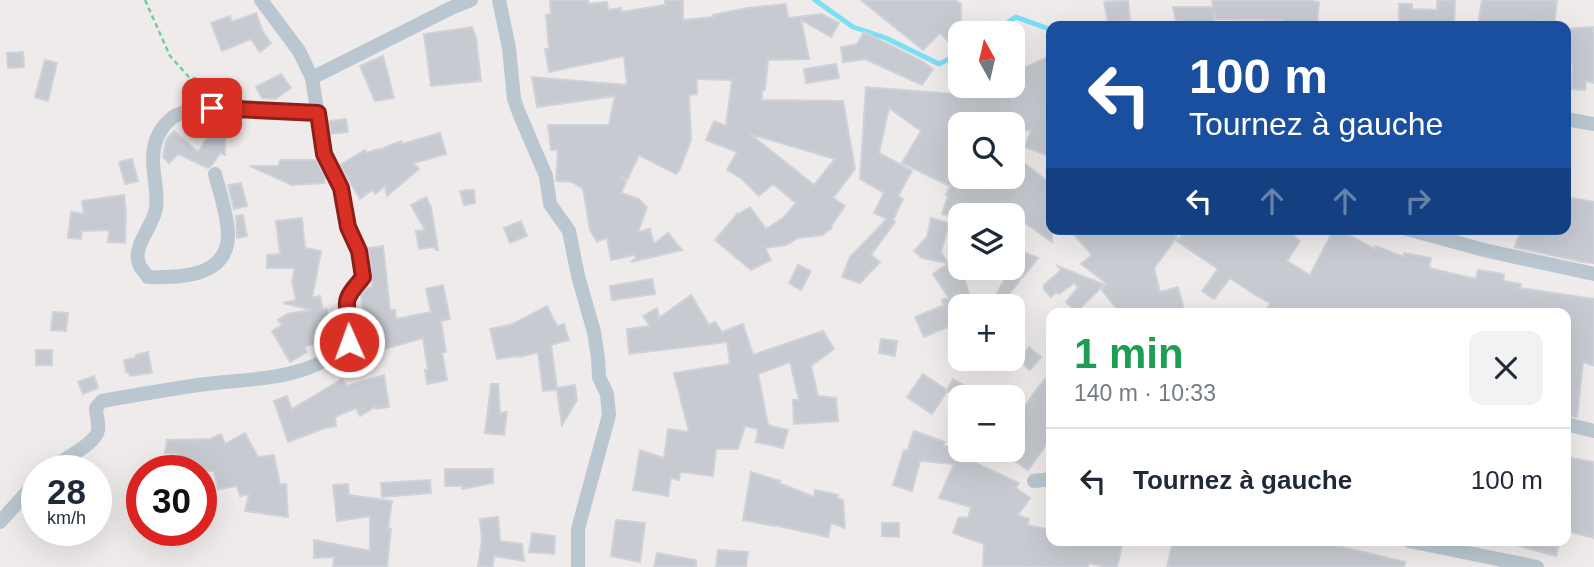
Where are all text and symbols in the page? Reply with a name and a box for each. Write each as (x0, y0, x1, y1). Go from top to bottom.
north arrow (948, 21, 1026, 98)
map controls (948, 21, 1025, 462)
icon: left (1074, 49, 1165, 140)
text: 100 m (1189, 49, 1328, 103)
pin (182, 78, 242, 138)
icon: arrive (193, 89, 231, 127)
text: Tournez à gauche (1189, 106, 1443, 142)
button: search (948, 112, 1025, 189)
icon: left (1180, 182, 1218, 220)
icon: ahead (1253, 182, 1291, 220)
icon: ahead (1326, 182, 1364, 220)
icon: right (1399, 182, 1437, 220)
button: layers (948, 203, 1025, 280)
button: + (948, 294, 1025, 371)
position arrow (312, 305, 386, 379)
text: 1 min (1074, 330, 1184, 377)
button: close (1469, 331, 1543, 405)
text: 140 m · 10:33 (1074, 380, 1216, 406)
button: − (948, 385, 1025, 462)
speed limit sign: 30 (126, 455, 217, 546)
icon: left (1074, 462, 1112, 500)
text: Tournez à gauche (1133, 465, 1352, 495)
text: 100 m (1471, 465, 1543, 495)
text: 28 (47, 472, 86, 511)
text: km/h (47, 508, 86, 528)

